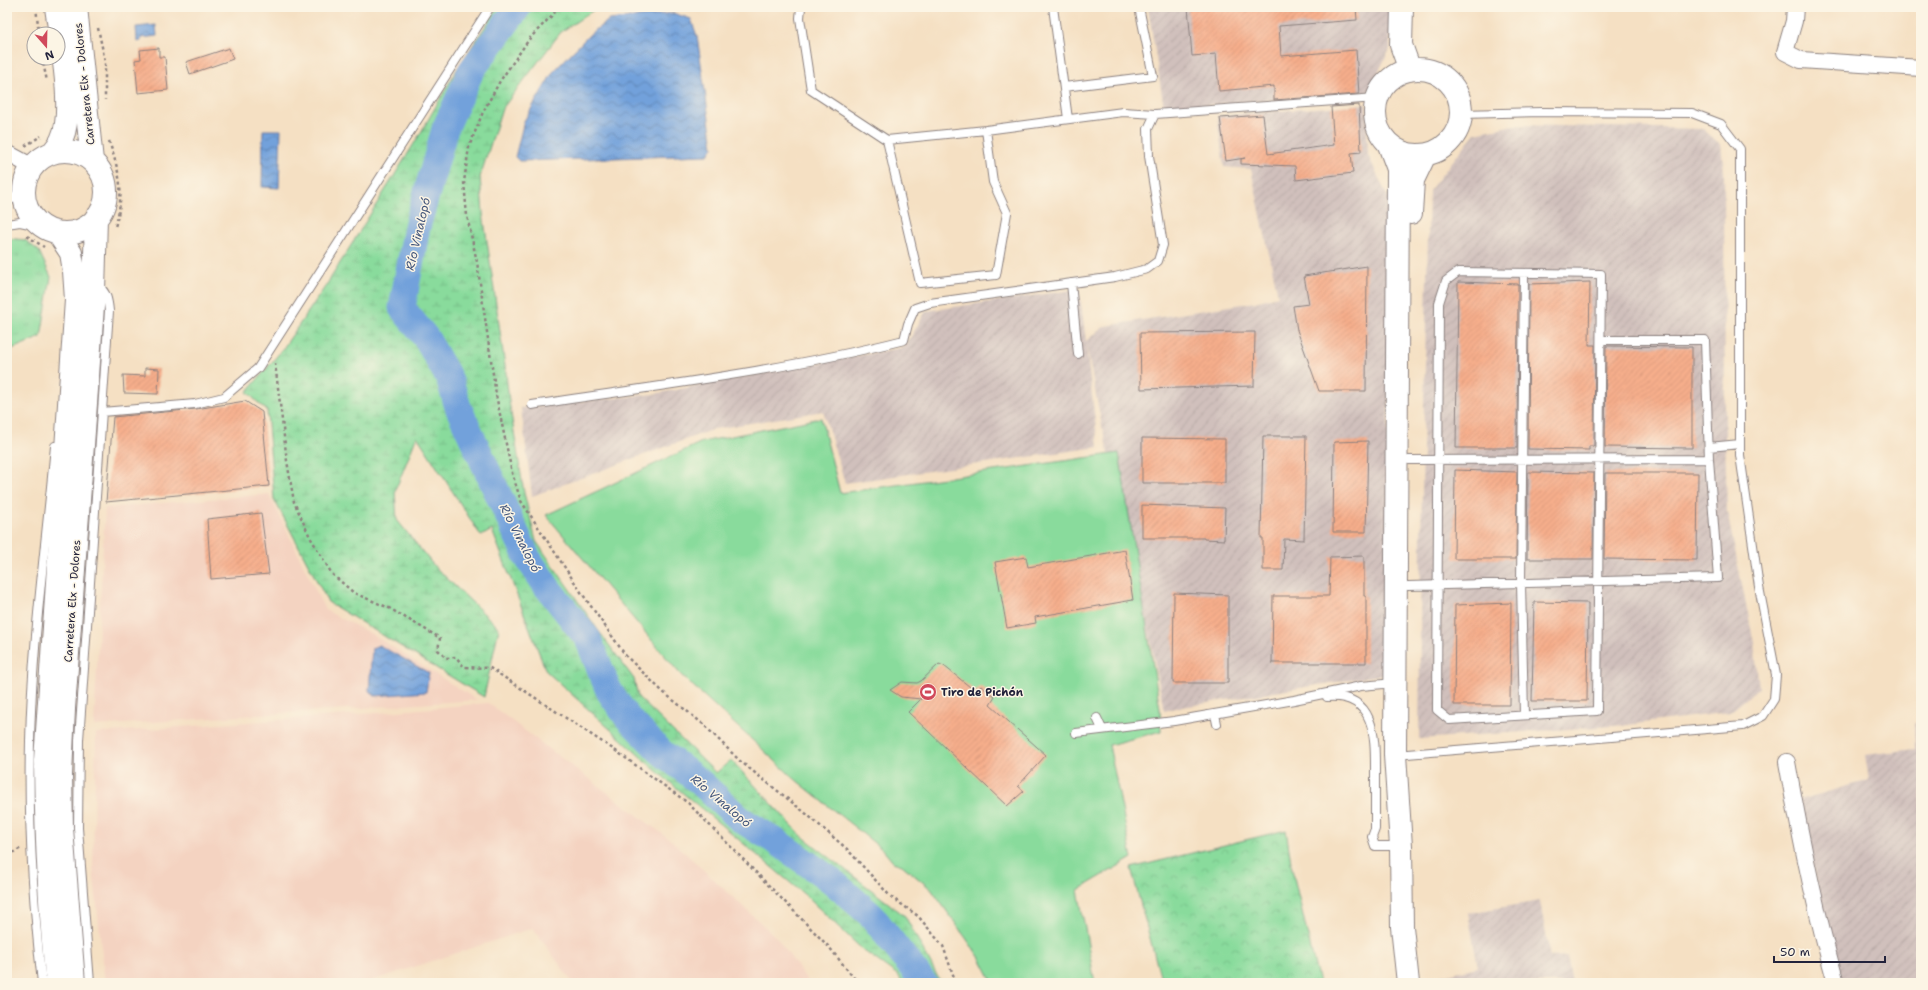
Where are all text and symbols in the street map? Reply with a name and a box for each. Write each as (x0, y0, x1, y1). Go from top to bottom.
street label: Carretera Elx - Dolores (71, 22, 98, 146)
north arrow (26, 26, 66, 66)
text: N (42, 46, 56, 64)
water label: Río Vinalopó (402, 196, 434, 272)
water label: Río Vinalopó (496, 501, 544, 575)
street label: Carretera Elx - Dolores (61, 539, 84, 663)
sports icon: Tiro de Pichón (918, 682, 938, 702)
place label: Tiro de Pichón (941, 685, 1024, 700)
water label: Río Vinalopó (687, 771, 755, 831)
scale bar (1774, 938, 1885, 964)
text: 50 m (1780, 944, 1810, 960)

